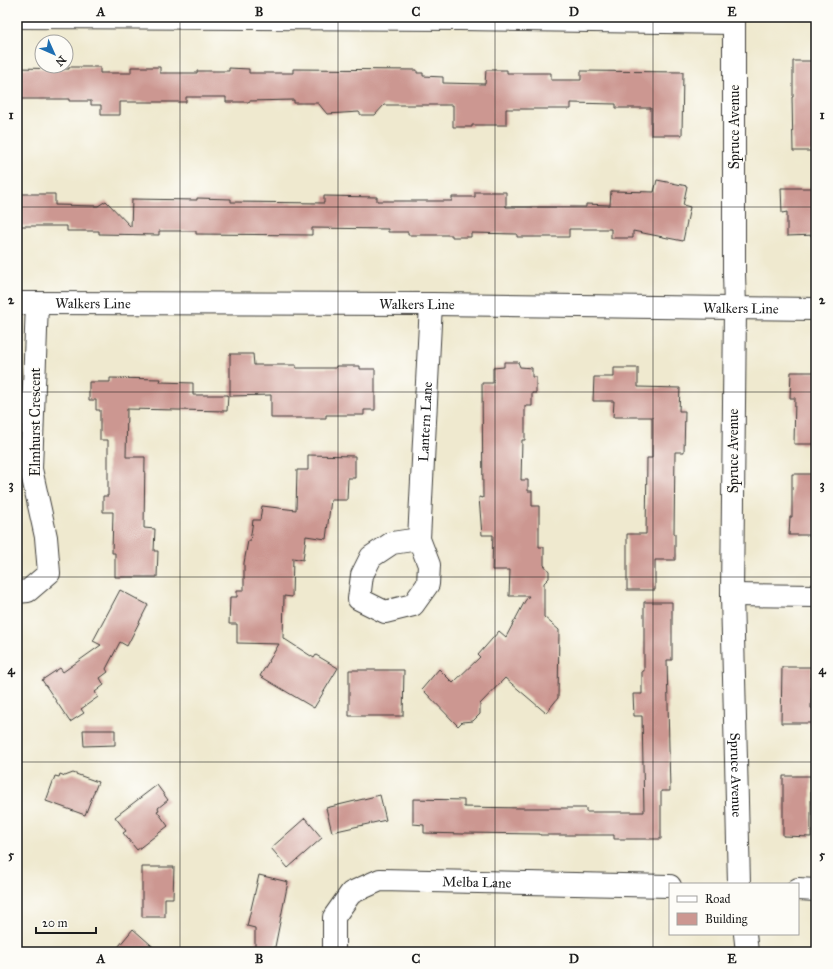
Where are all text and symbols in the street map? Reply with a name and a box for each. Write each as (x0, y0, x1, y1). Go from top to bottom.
text: A (96, 4, 106, 20)
text: B (255, 4, 264, 20)
text: C (412, 4, 421, 20)
text: D (569, 4, 579, 20)
text: E (727, 4, 737, 20)
north arrow (34, 34, 74, 74)
text: N (52, 53, 69, 69)
street label: Spruce Avenue (726, 85, 743, 169)
text: 1 (8, 107, 14, 123)
text: 1 (819, 107, 825, 123)
text: 2 (8, 292, 15, 308)
text: 2 (819, 292, 826, 308)
street label: Walkers Line (55, 295, 131, 312)
street label: Walkers Line (379, 295, 455, 313)
street label: Walkers Line (703, 299, 779, 317)
street label: Elmhurst Crescent (27, 368, 44, 476)
street label: Lantern Lane (414, 381, 436, 462)
street label: Spruce Avenue (725, 409, 742, 493)
text: 3 (8, 477, 14, 493)
text: 3 (819, 477, 825, 493)
text: 4 (7, 662, 15, 678)
text: 4 (818, 662, 826, 678)
street label: Spruce Avenue (727, 732, 746, 818)
text: 5 (8, 847, 15, 863)
text: 5 (819, 847, 826, 863)
street label: Melba Lane (442, 873, 512, 891)
legend (669, 883, 799, 935)
text: Road (705, 892, 731, 906)
scale bar (36, 909, 96, 935)
text: Building (705, 912, 748, 927)
text: 20 m (42, 916, 68, 930)
text: A (96, 951, 106, 967)
text: B (255, 951, 264, 967)
text: C (412, 951, 421, 967)
text: D (569, 951, 579, 967)
text: E (727, 951, 737, 967)

